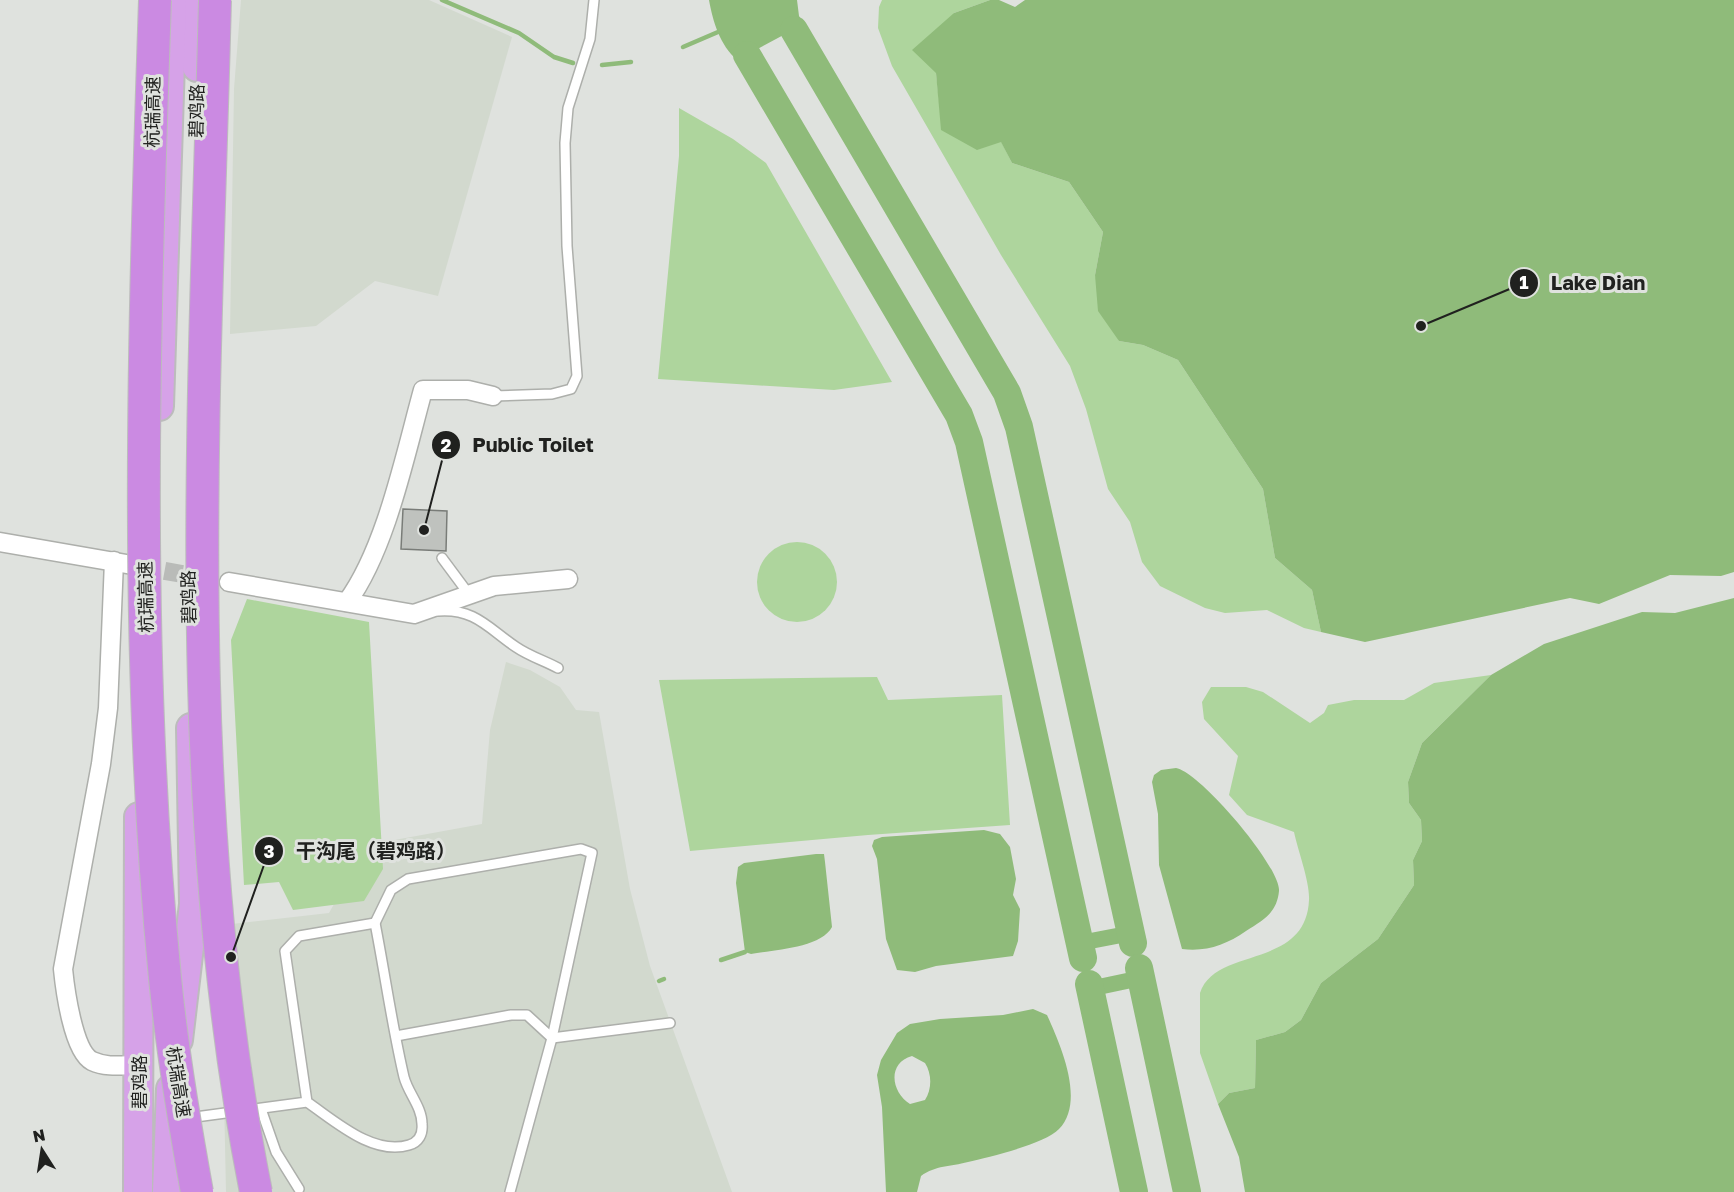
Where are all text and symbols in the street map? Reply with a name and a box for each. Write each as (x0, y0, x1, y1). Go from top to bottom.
street label: 杭瑞高速 (140, 76, 164, 148)
street label: 碧鸡路 (185, 84, 207, 138)
callout: Lake Dian (1509, 264, 1658, 302)
text: Lake Dian (1551, 270, 1645, 294)
text: 1 (1519, 271, 1529, 293)
callout: Public Toilet (431, 426, 606, 464)
text: Public Toilet (472, 432, 594, 456)
text: 2 (441, 434, 452, 456)
street label: 杭瑞高速 (133, 561, 157, 633)
street label: 碧鸡路 (177, 570, 199, 624)
callout: 干沟尾（碧鸡路） (254, 832, 468, 870)
text: 干沟尾（碧鸡路） (296, 838, 456, 862)
text: 3 (264, 840, 275, 862)
street label: 杭瑞高速 (163, 1045, 195, 1119)
street label: 碧鸡路 (128, 1055, 150, 1109)
north arrow (12, 1120, 72, 1180)
text: N (31, 1124, 47, 1146)

